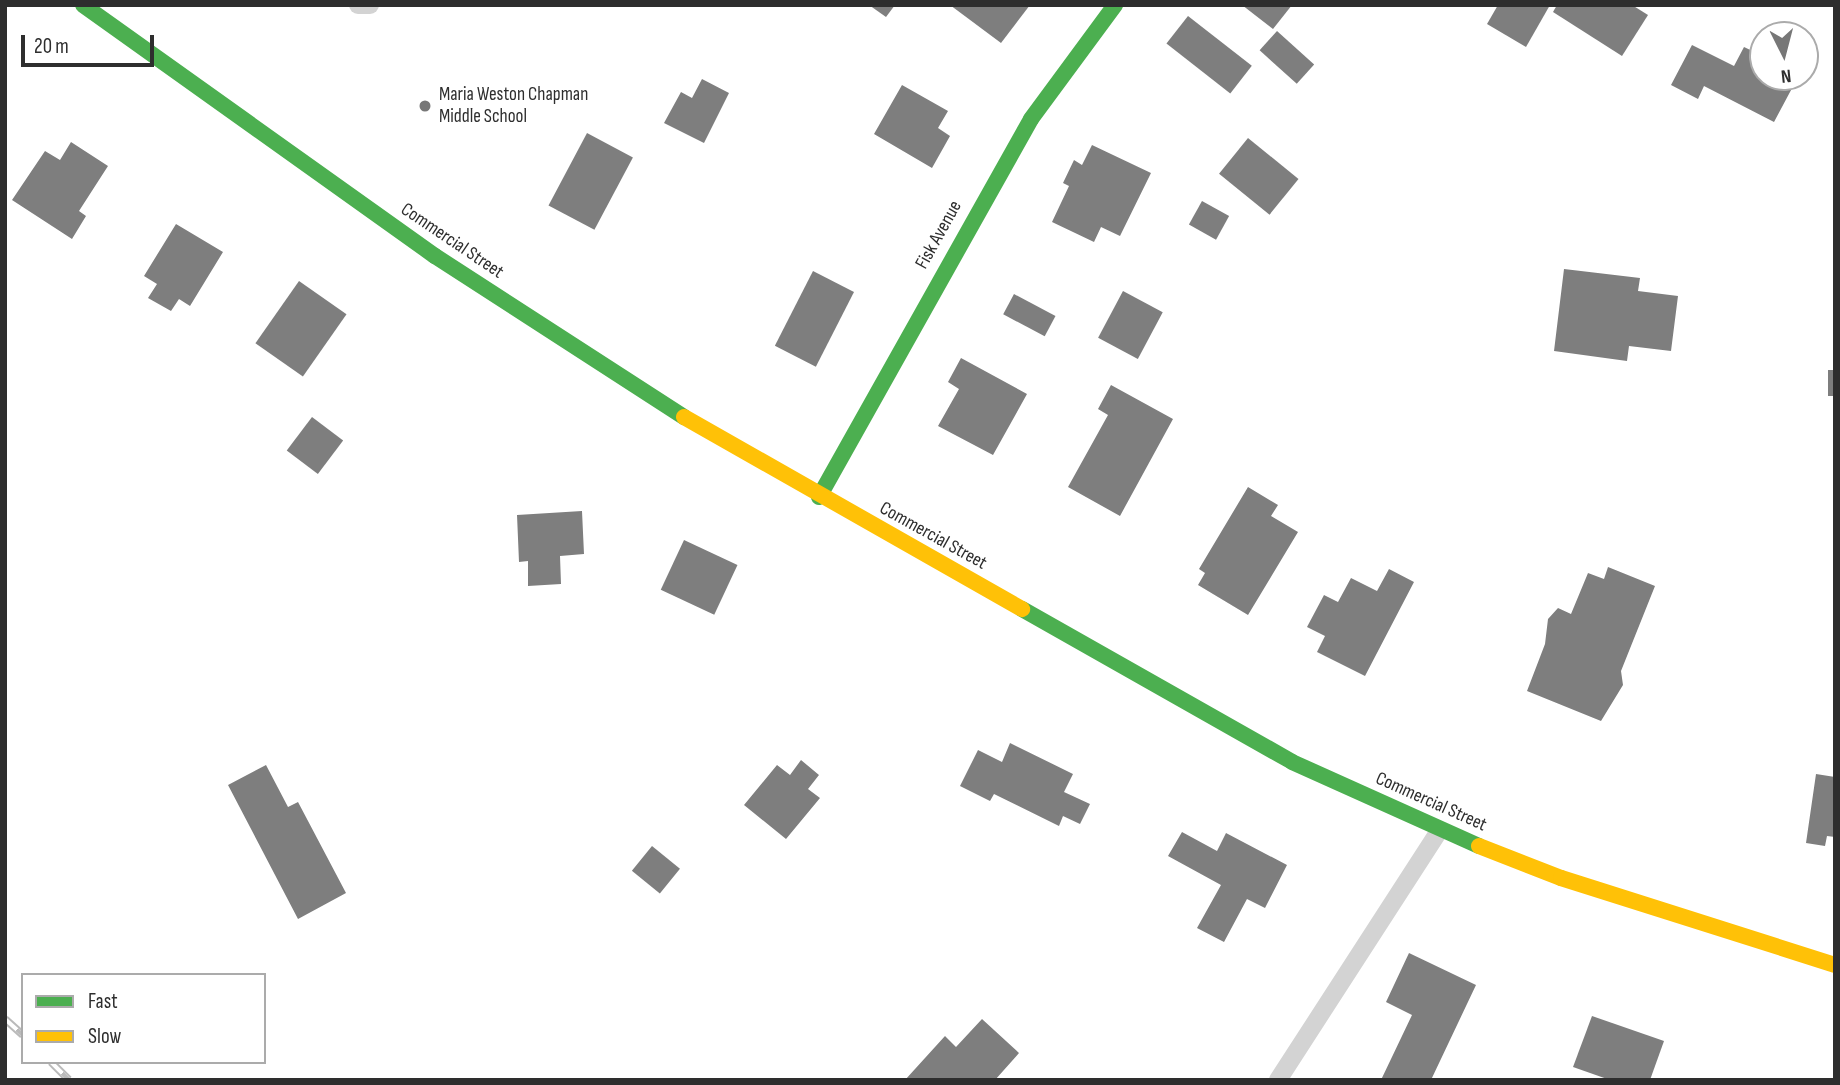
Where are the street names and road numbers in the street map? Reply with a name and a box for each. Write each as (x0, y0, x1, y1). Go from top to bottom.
street label: Fisk Avenue (911, 197, 967, 273)
street label: Commercial Street (396, 198, 508, 284)
street label: Commercial Street (875, 497, 991, 575)
street label: Commercial Street (1372, 767, 1490, 837)

